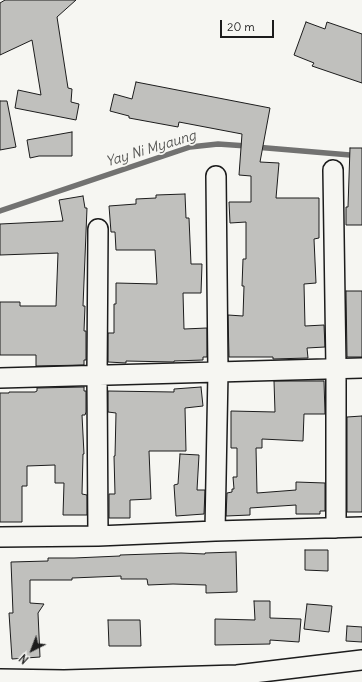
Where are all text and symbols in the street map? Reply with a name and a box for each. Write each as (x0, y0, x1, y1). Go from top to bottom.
scale bar (222, 12, 276, 38)
text: 20 m (227, 19, 255, 34)
water label: Yay Ni Myaung (104, 127, 198, 171)
north arrow (12, 630, 52, 670)
text: N (16, 651, 31, 667)

